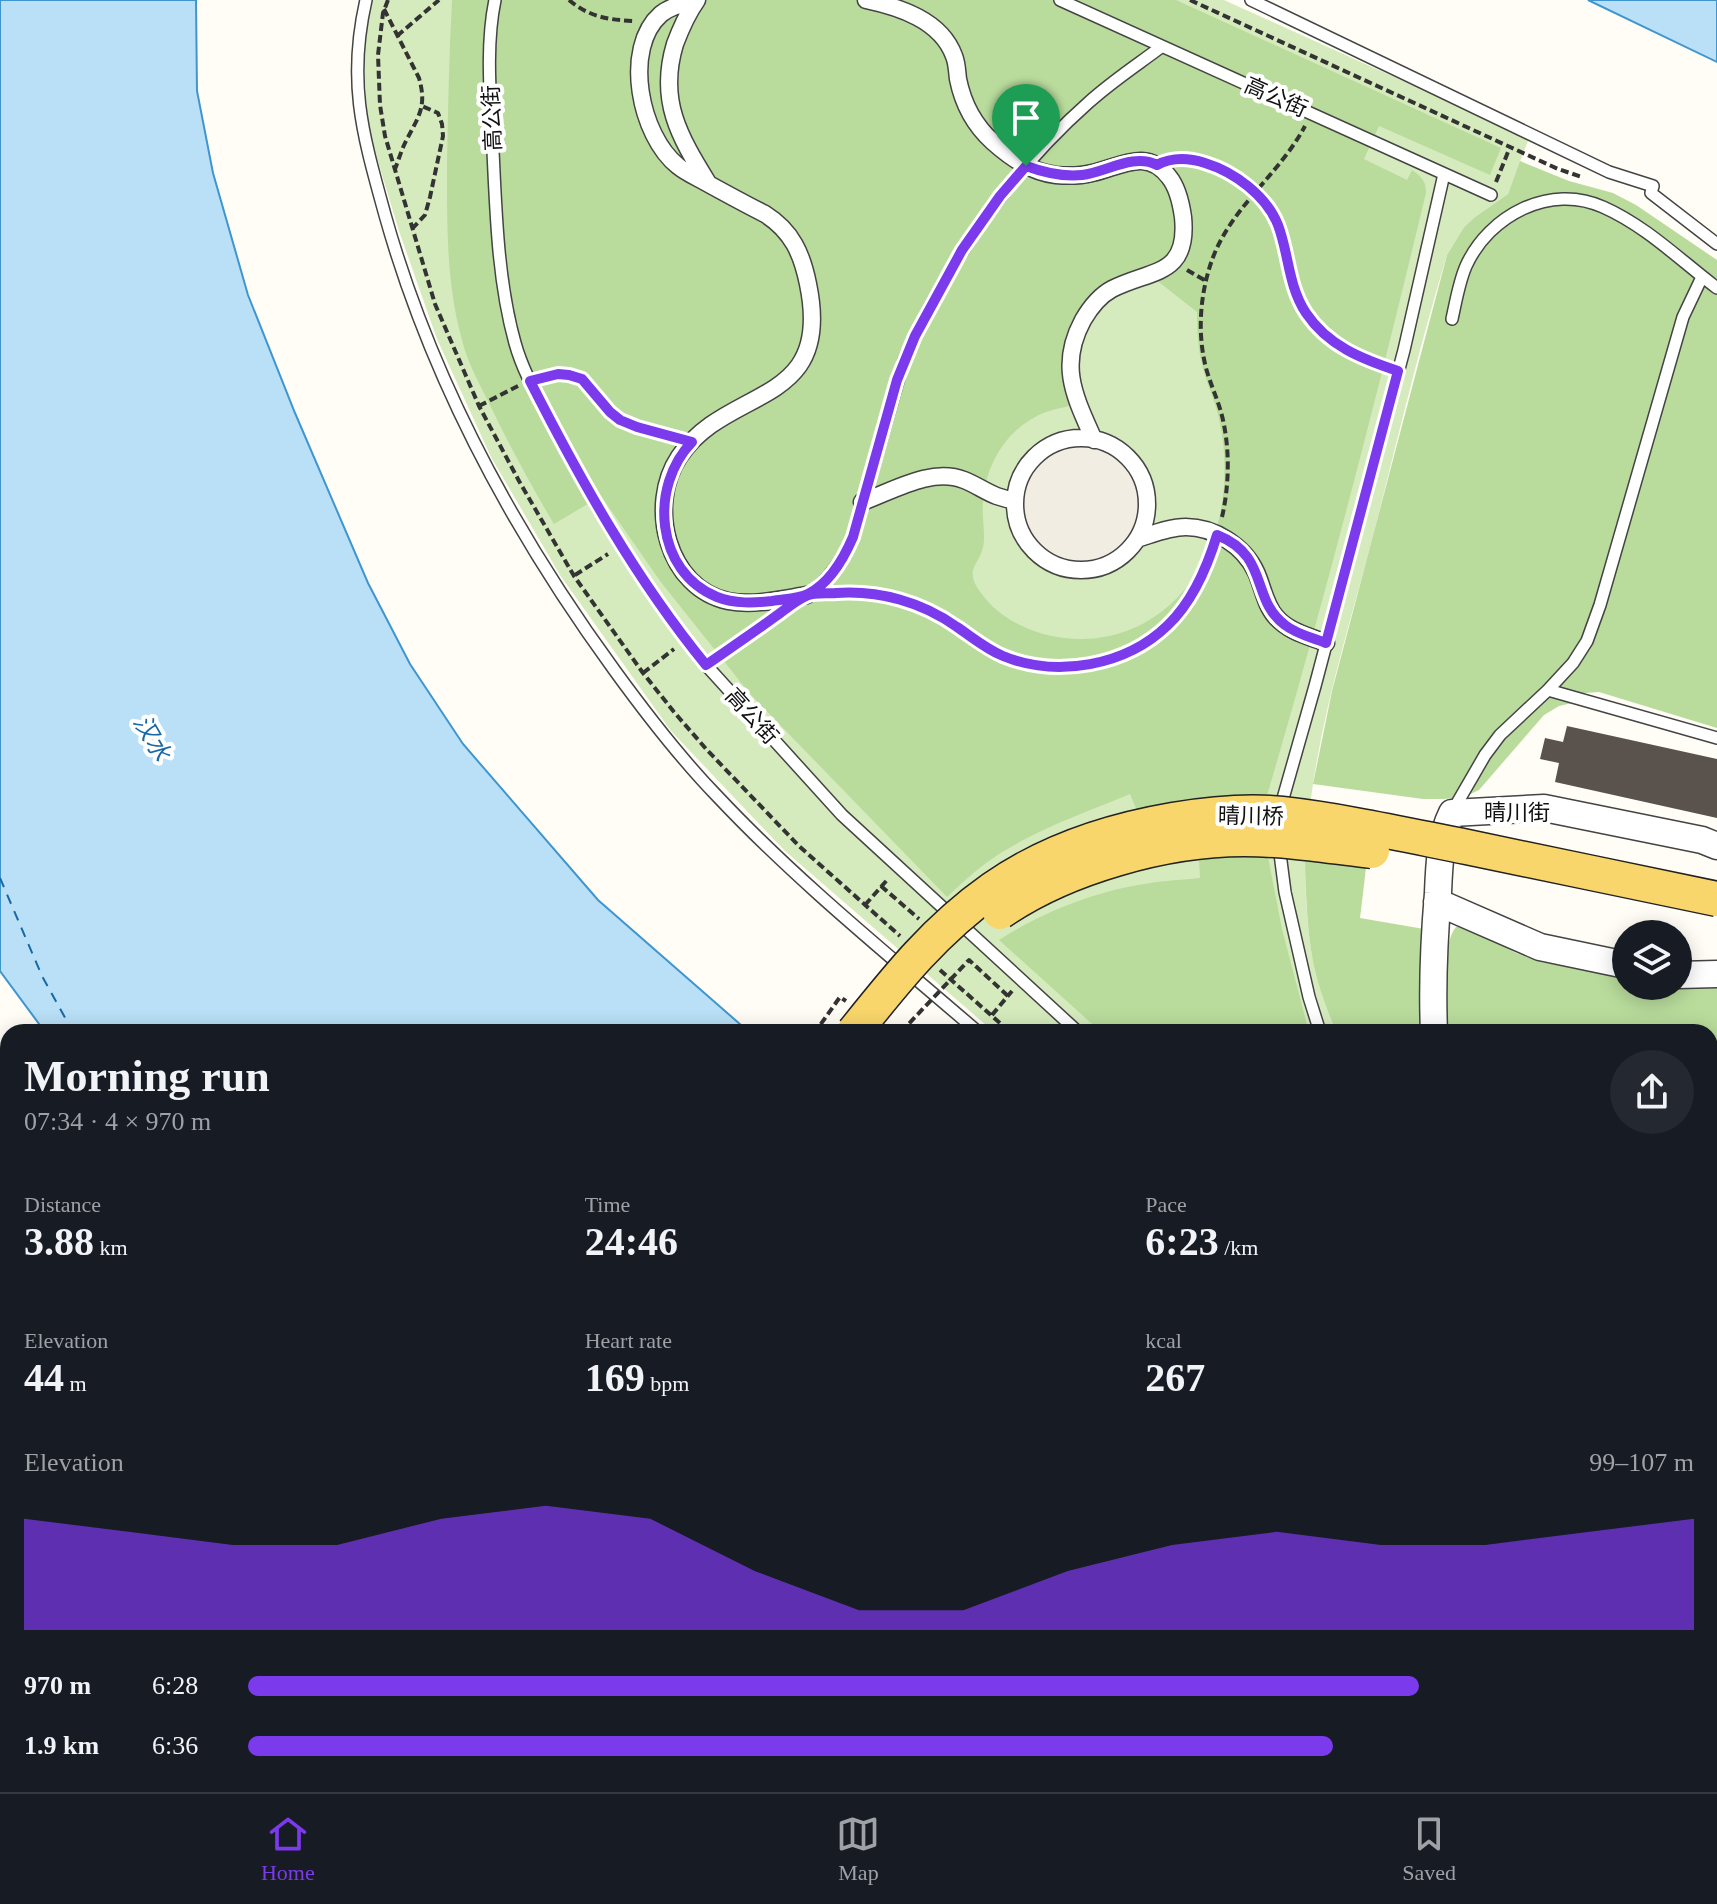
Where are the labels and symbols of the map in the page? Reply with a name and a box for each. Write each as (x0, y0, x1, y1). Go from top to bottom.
street label: 高公街 (1241, 72, 1311, 122)
pin (992, 84, 1060, 166)
street label: 高公街 (478, 85, 506, 151)
street label: 高公街 (721, 683, 783, 749)
water label: 汉水 (129, 711, 176, 766)
street label: 晴川街 (1484, 800, 1550, 825)
street label: 晴川桥 (1218, 803, 1284, 829)

